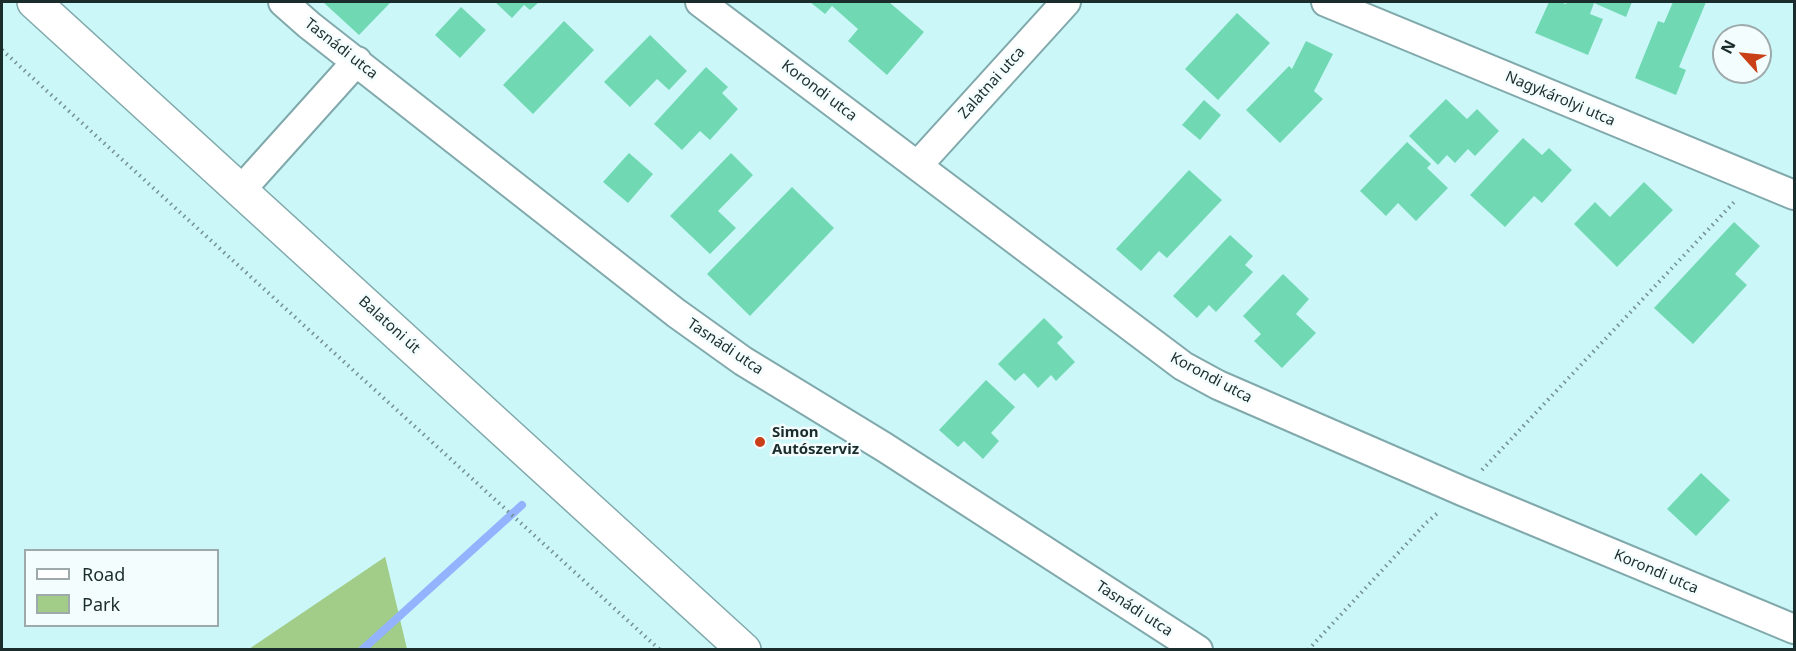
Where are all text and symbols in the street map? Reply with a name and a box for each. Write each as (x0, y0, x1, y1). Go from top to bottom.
street label: Tasnádi utca (301, 15, 381, 83)
north arrow (1712, 24, 1772, 84)
text: N (1715, 36, 1740, 58)
street label: Zalatnai utca (955, 43, 1029, 123)
street label: Korondi utca (778, 57, 860, 125)
street label: Nagykárolyi utca (1502, 68, 1618, 130)
street label: Balatoni út (354, 293, 424, 357)
street label: Tasnádi utca (684, 315, 766, 379)
street label: Korondi utca (1167, 349, 1255, 407)
place label: Simon Autószerviz (772, 424, 859, 459)
marker: Simon Autószerviz (753, 435, 767, 449)
street label: Korondi utca (1611, 546, 1701, 598)
legend (24, 549, 219, 627)
text: Road (82, 562, 125, 586)
street label: Tasnádi utca (1092, 578, 1176, 640)
text: Park (82, 592, 120, 616)

